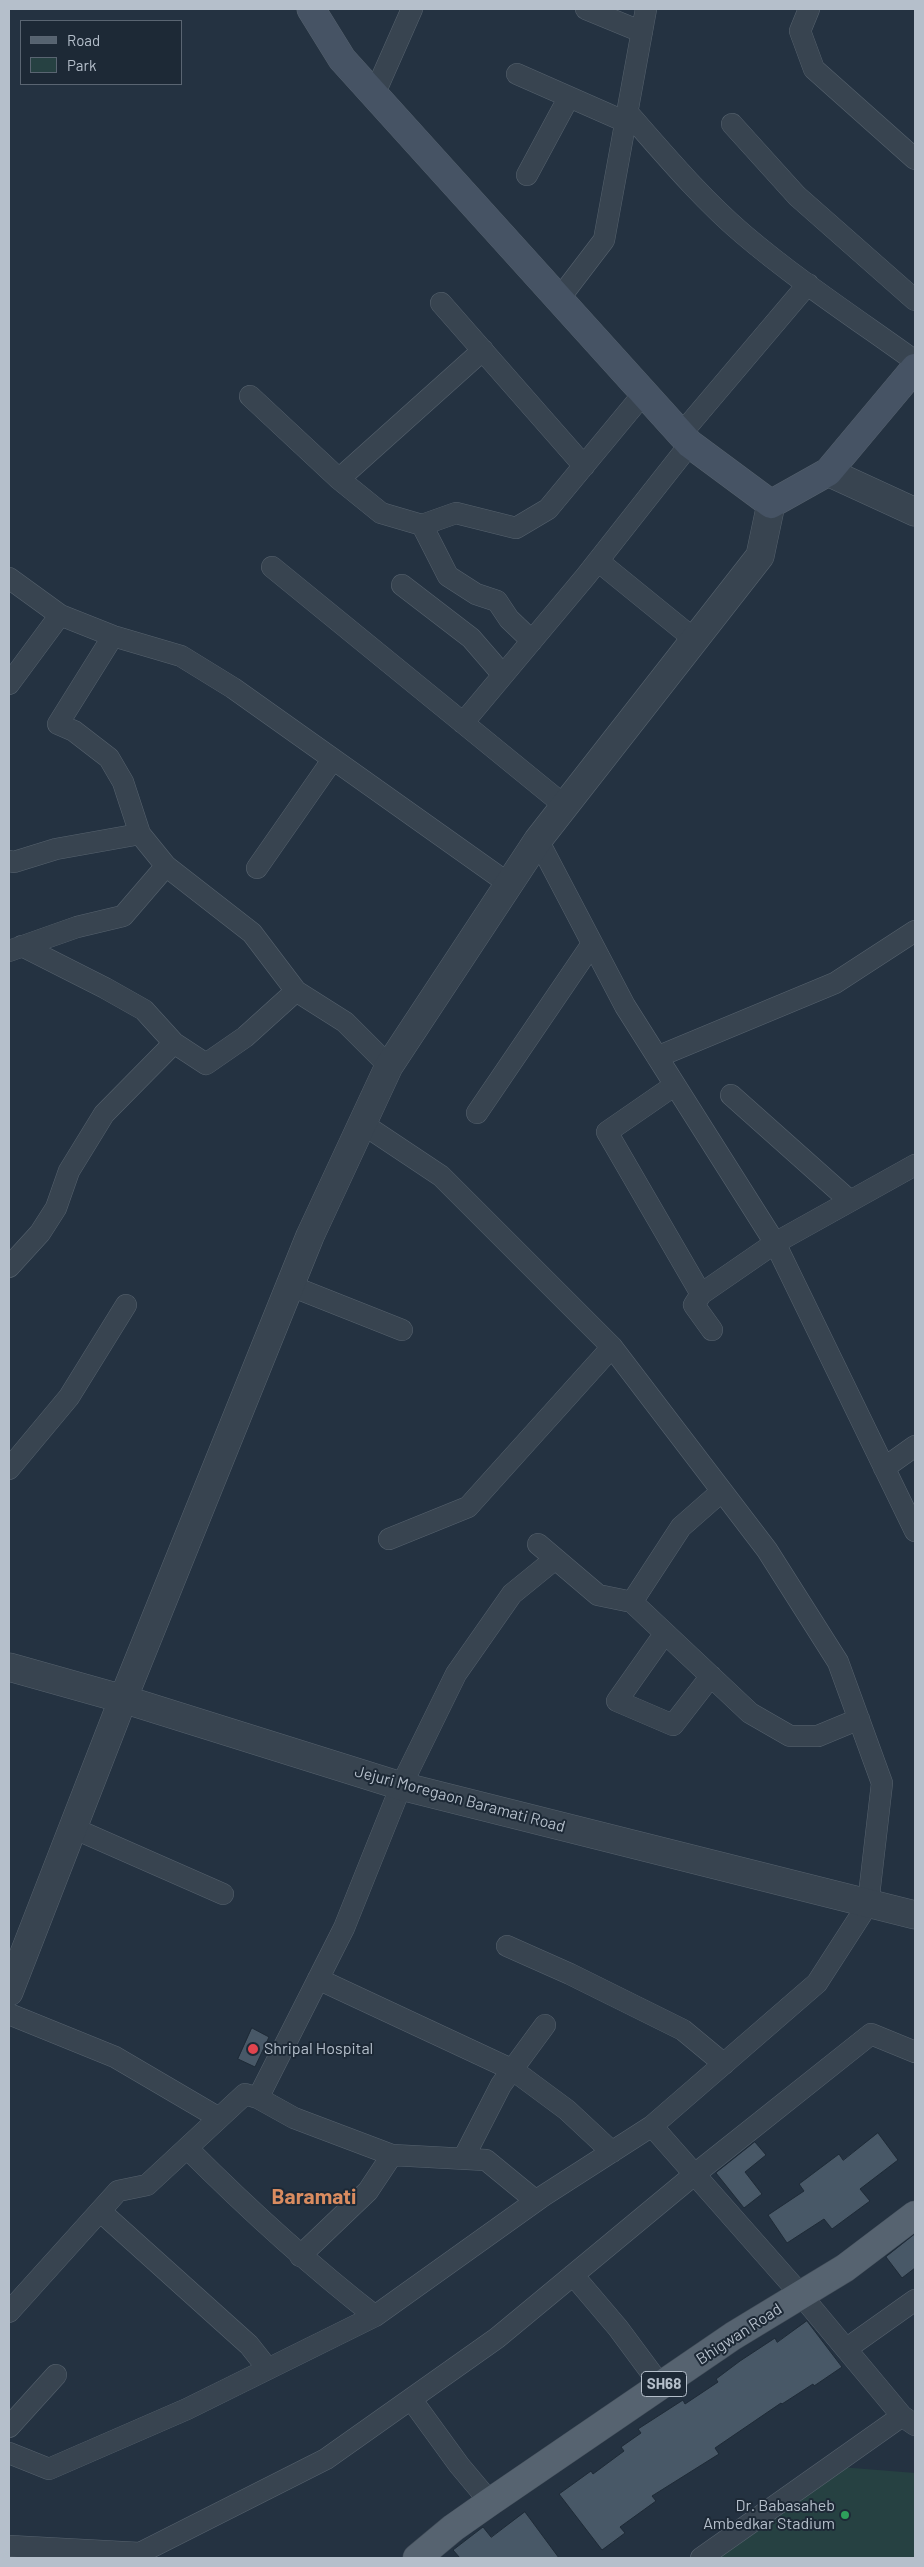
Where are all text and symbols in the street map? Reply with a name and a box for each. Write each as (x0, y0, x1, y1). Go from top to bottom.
legend (20, 20, 182, 85)
text: Road (67, 31, 100, 49)
text: Park (67, 56, 96, 74)
street label: Jejuri Moregaon Baramati Road (353, 1762, 567, 1836)
place label: Shripal Hospital (264, 2039, 373, 2059)
marker: Shripal Hospital (246, 2042, 260, 2056)
district label: Baramati (272, 2184, 356, 2210)
street label: Bhigwan Road (693, 2299, 785, 2369)
road number: SH68 (642, 2372, 686, 2396)
place label: Dr. Babasaheb Ambedkar Stadium (703, 2496, 835, 2534)
marker: Dr. Babasaheb Ambedkar Stadium (839, 2509, 851, 2521)

